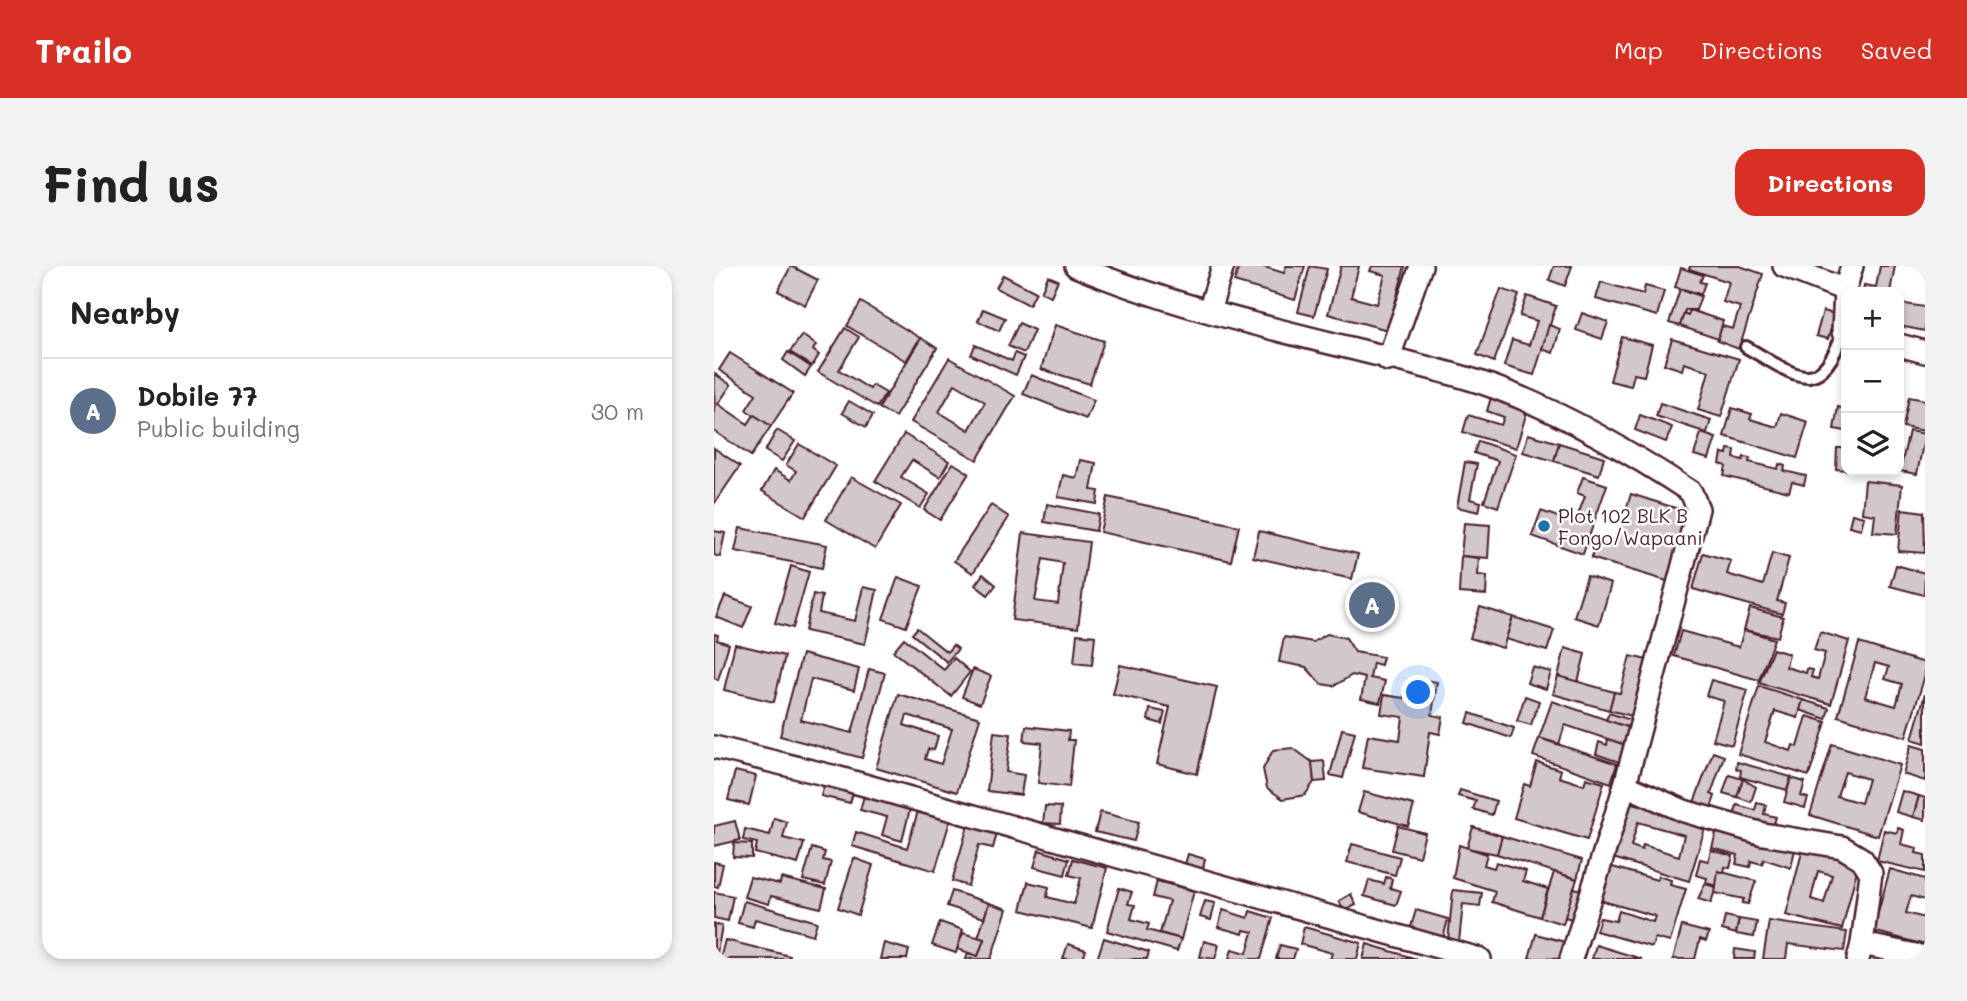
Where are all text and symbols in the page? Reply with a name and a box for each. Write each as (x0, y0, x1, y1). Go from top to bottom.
text: Trailo (35, 28, 132, 71)
text: Map (1614, 34, 1663, 65)
text: Directions (1701, 34, 1823, 65)
text: Saved (1861, 34, 1932, 65)
button: Directions (1735, 149, 1925, 216)
text: Find us (42, 151, 220, 214)
map controls (1841, 287, 1904, 476)
button: + (1841, 287, 1904, 350)
text: Nearby (70, 292, 180, 332)
button: − (1841, 350, 1904, 413)
text: Dobile 77 (137, 379, 258, 413)
text: A (85, 396, 101, 426)
text: 30 m (591, 396, 644, 426)
text: Public building (137, 413, 300, 443)
button: layers (1841, 413, 1904, 476)
place label: Plot 102 BLK B Fongo/Wapaani (1558, 503, 1703, 550)
marker: Plot 102 BLK B Fongo/Wapaani (1536, 518, 1552, 534)
pin: A (1349, 579, 1395, 631)
your location (1401, 675, 1435, 709)

